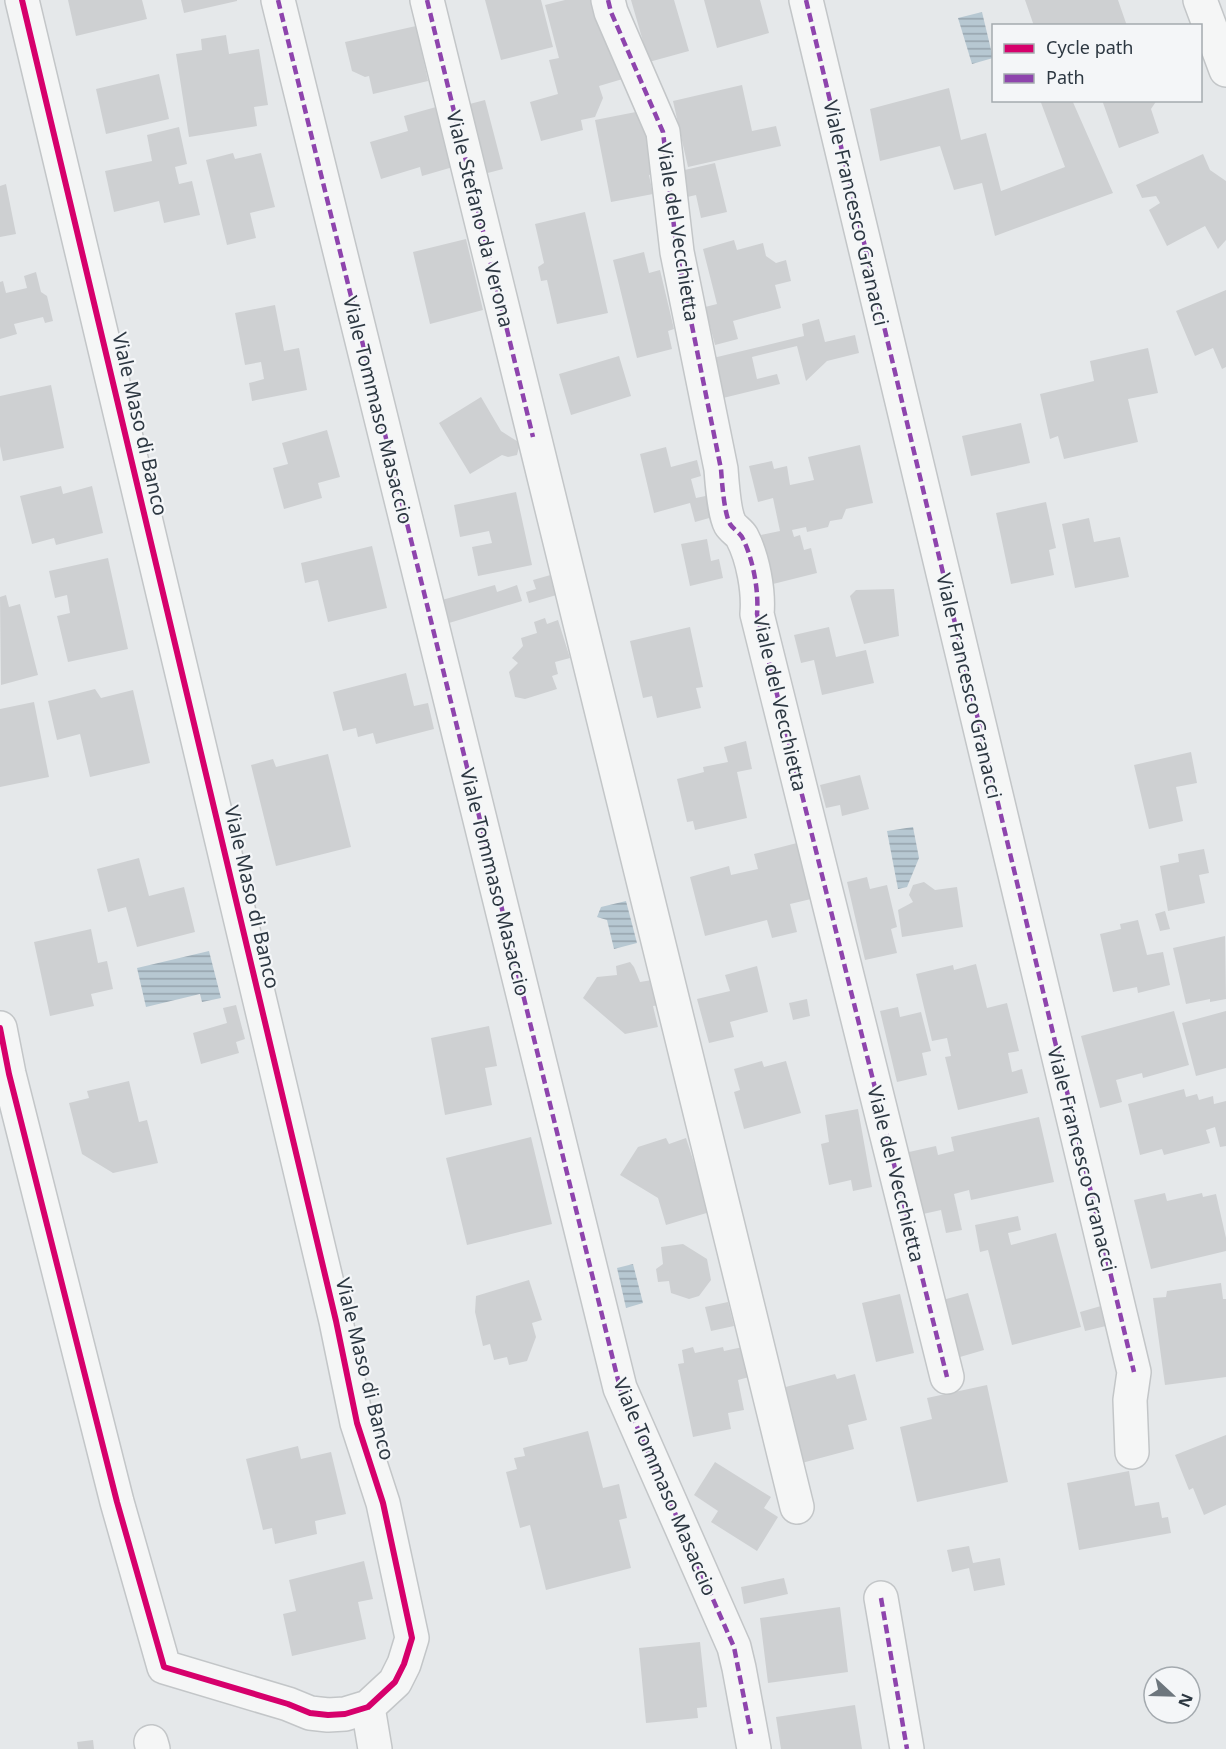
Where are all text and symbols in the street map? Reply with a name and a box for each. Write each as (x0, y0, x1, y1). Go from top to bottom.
legend (992, 24, 1202, 102)
text: Cycle path (1046, 35, 1133, 59)
text: Path (1046, 65, 1085, 89)
street label: Viale Francesco Granacci (817, 97, 896, 328)
street label: Viale Stefano da Verona (440, 108, 520, 330)
street label: Viale del Vecchietta (651, 141, 706, 323)
street label: Viale Tommaso Masaccio (337, 293, 420, 527)
street label: Viale Maso di Banco (106, 330, 175, 518)
street label: Viale Francesco Granacci (930, 570, 1009, 801)
street label: Viale del Vecchietta (747, 612, 814, 794)
street label: Viale Tommaso Masaccio (454, 765, 537, 999)
street label: Viale Maso di Banco (218, 803, 287, 991)
street label: Viale Francesco Granacci (1041, 1044, 1123, 1274)
street label: Viale del Vecchietta (862, 1083, 931, 1265)
street label: Viale Maso di Banco (330, 1275, 401, 1463)
street label: Viale Tommaso Masaccio (607, 1374, 724, 1600)
north arrow (1142, 1665, 1202, 1725)
text: N (1173, 1690, 1199, 1711)

